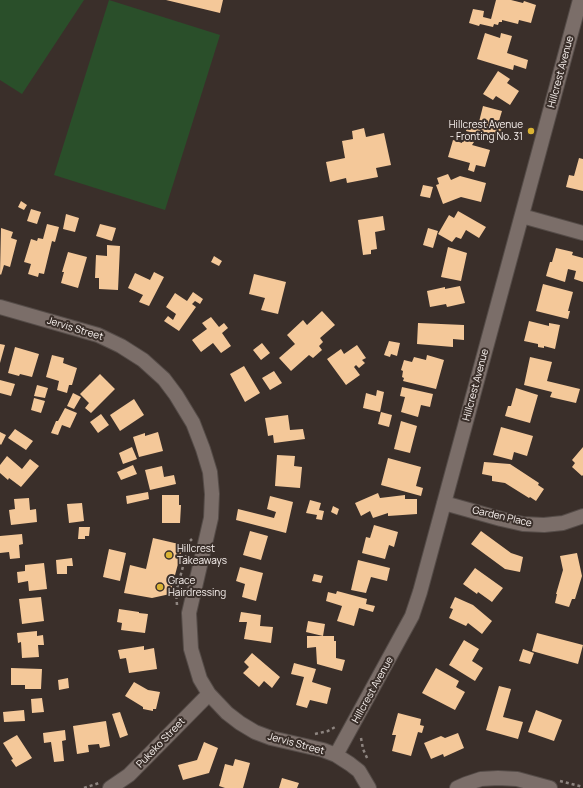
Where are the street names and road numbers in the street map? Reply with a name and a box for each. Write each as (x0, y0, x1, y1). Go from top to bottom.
street label: Hillcrest Avenue (546, 35, 576, 109)
street label: Jervis Street (45, 315, 105, 343)
street label: Hillcrest Avenue (461, 348, 491, 422)
street label: Garden Place (471, 504, 533, 530)
street label: Hillcrest Avenue (350, 655, 396, 725)
street label: Pukeko Street (134, 716, 188, 770)
street label: Jervis Street (266, 731, 326, 757)

